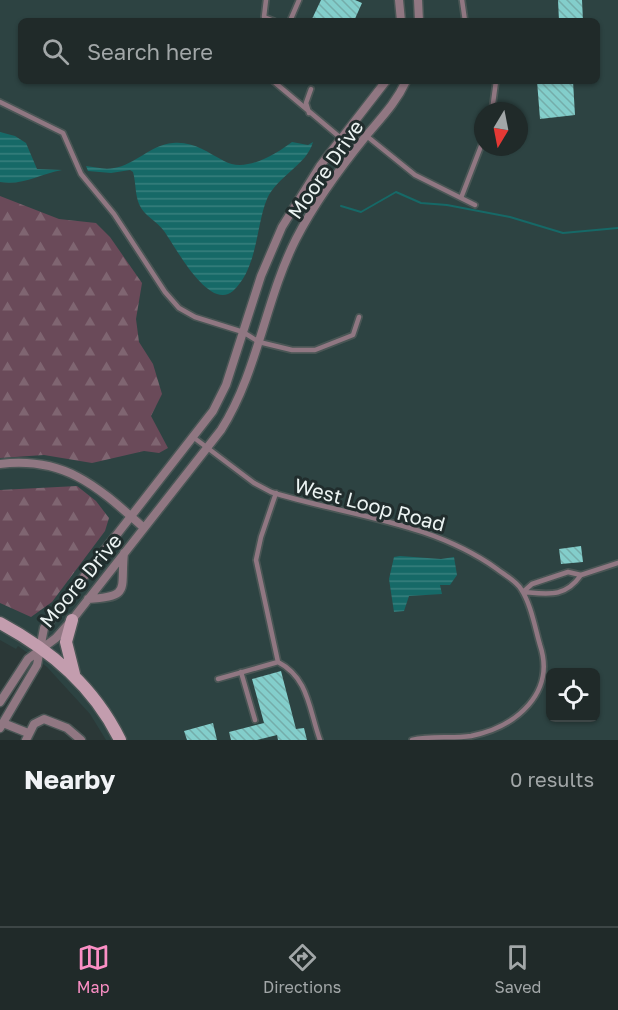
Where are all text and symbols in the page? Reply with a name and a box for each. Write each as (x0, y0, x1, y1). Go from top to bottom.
search box (18, 18, 600, 84)
icon: search (39, 35, 72, 68)
text: Search here (87, 38, 213, 65)
north arrow (474, 102, 528, 156)
street label: Moore Drive (282, 115, 368, 223)
street label: West Loop Road (292, 472, 448, 536)
street label: Moore Drive (34, 528, 126, 632)
map controls (546, 668, 600, 722)
button: locate (546, 668, 600, 722)
text: Nearby (24, 764, 115, 795)
text: 0 results (510, 767, 594, 791)
tab: Map (77, 941, 110, 997)
tab: Directions (263, 941, 341, 997)
tab: Saved (495, 941, 541, 997)

